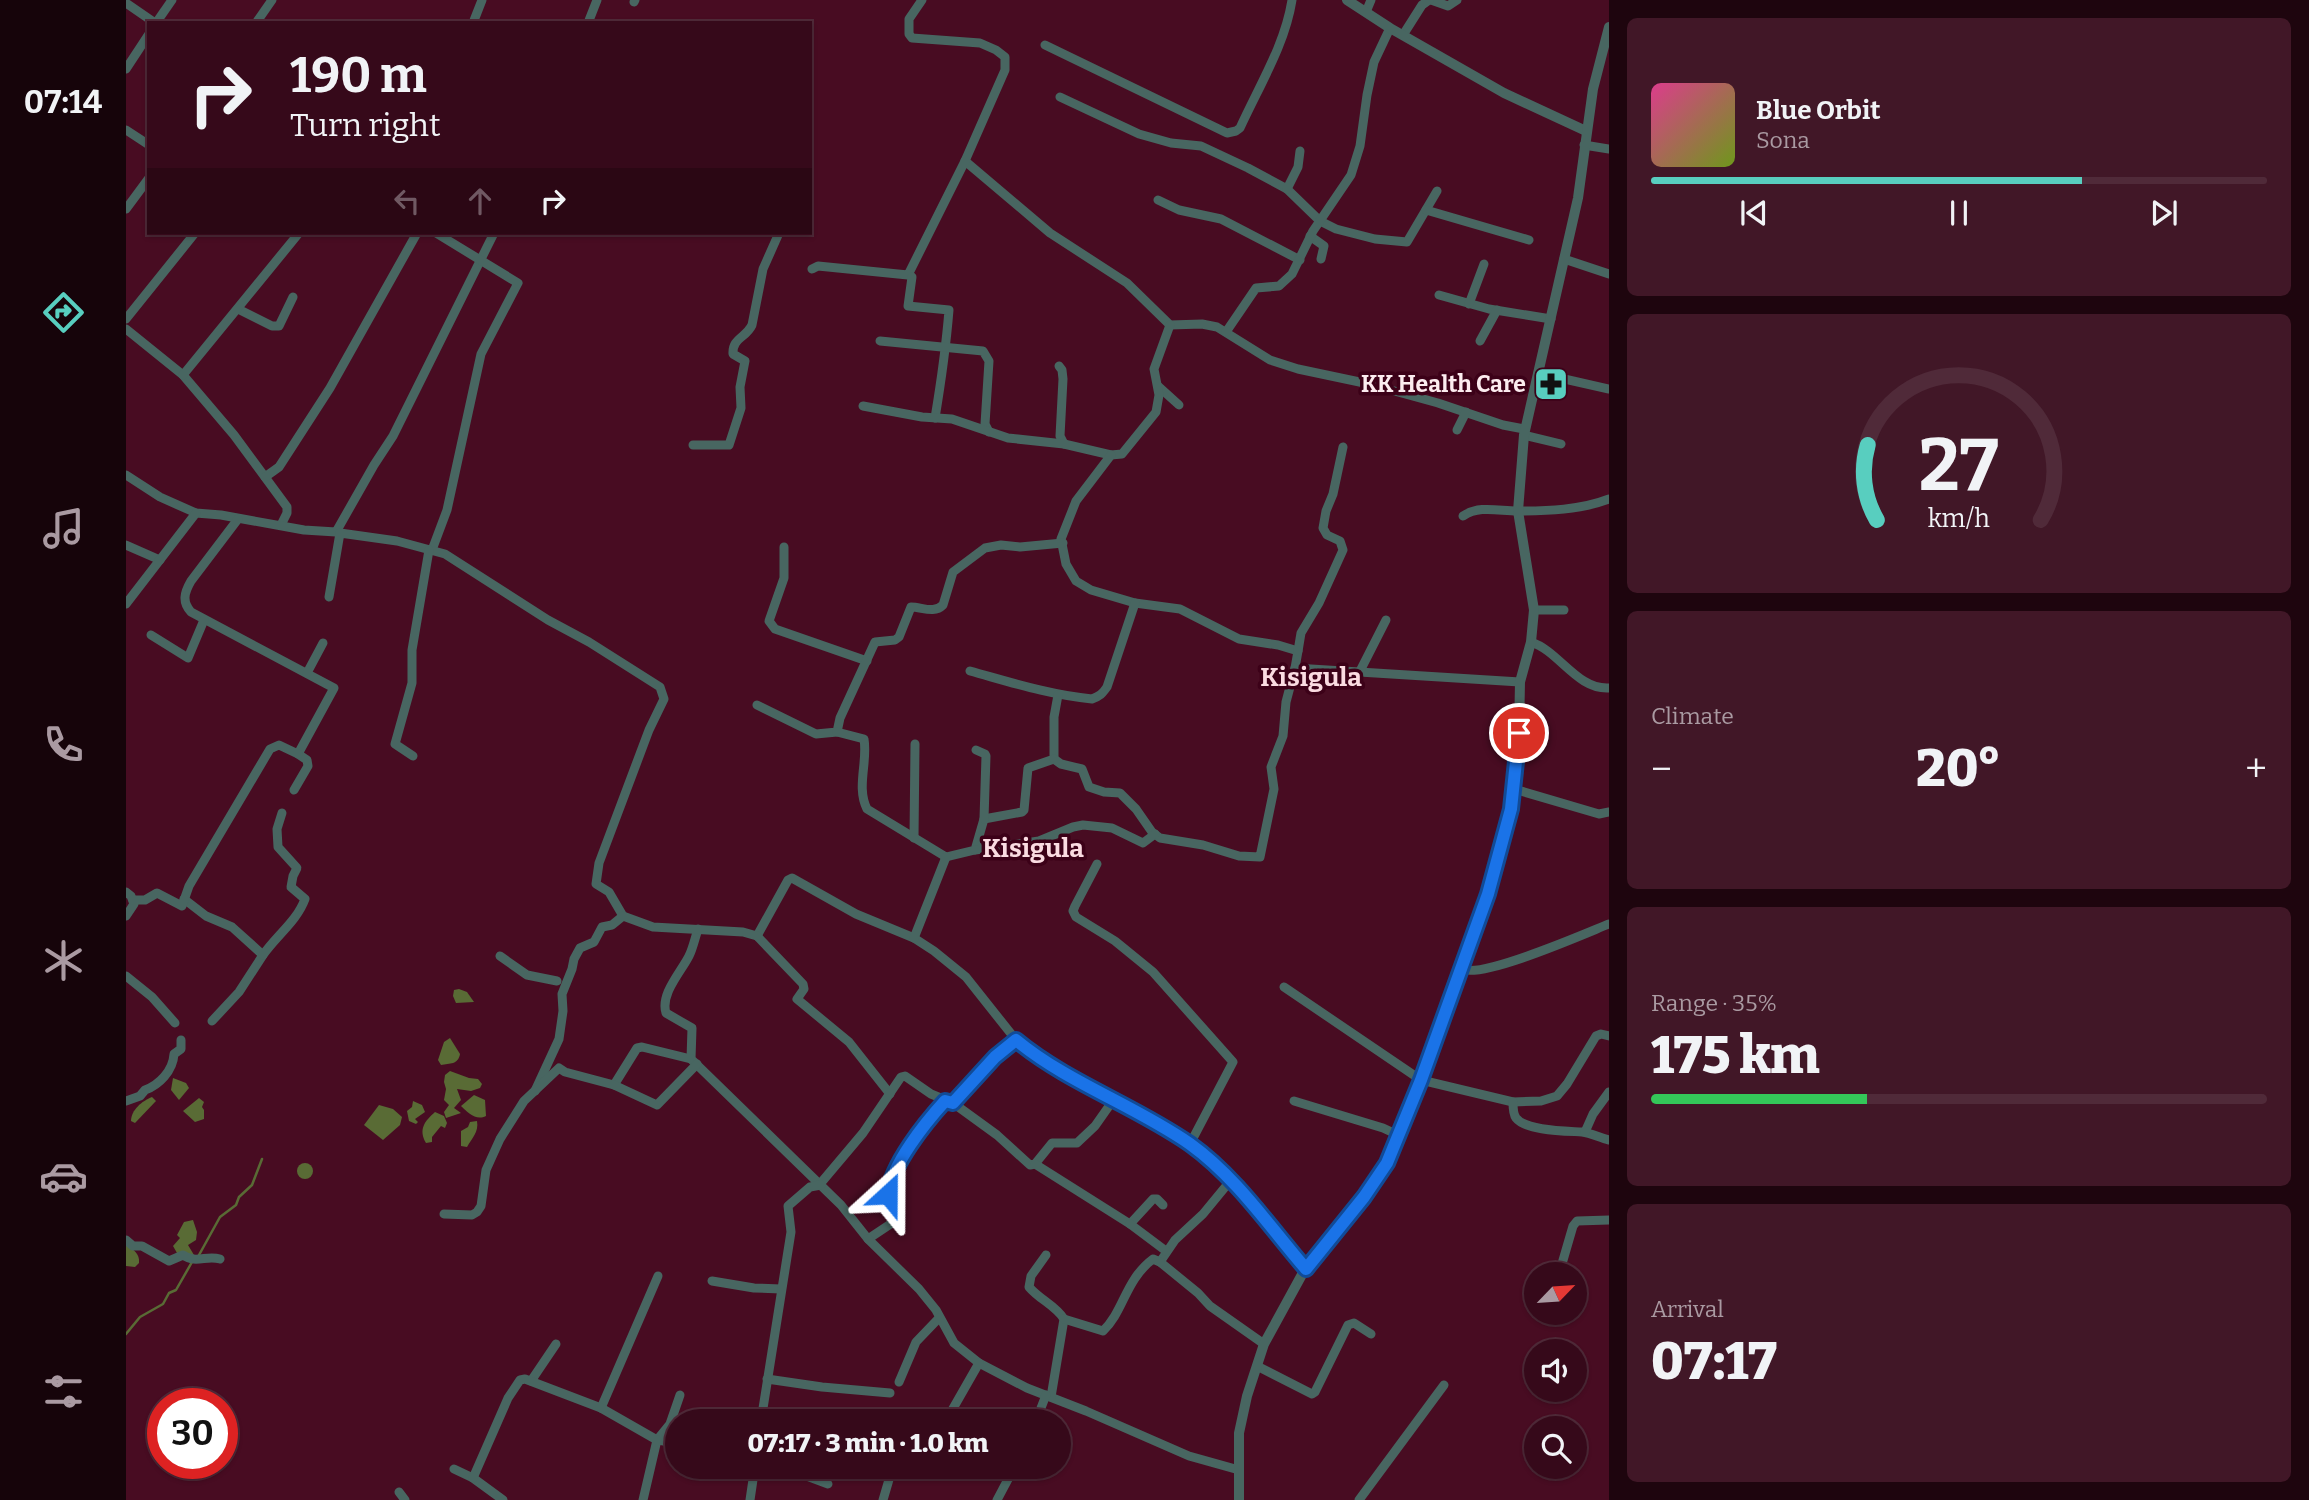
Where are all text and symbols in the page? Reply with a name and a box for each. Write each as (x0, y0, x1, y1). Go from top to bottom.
text: 190 m (290, 46, 427, 105)
icon: right (175, 49, 266, 140)
text: 07:14 (24, 83, 102, 121)
text: Blue Orbit (1756, 95, 1880, 126)
text: Turn right (290, 106, 441, 144)
text: Sona (1756, 126, 1810, 154)
icon: left (388, 182, 426, 220)
icon: ahead (461, 182, 499, 220)
icon: right (534, 182, 572, 220)
icon: previous (1735, 194, 1773, 232)
icon: pause (1940, 194, 1978, 232)
icon: next (2145, 194, 2183, 232)
icon: directions (39, 288, 88, 337)
pharmacy icon: KK Health Care (1532, 365, 1570, 403)
place label: KK Health Care (1361, 370, 1526, 398)
text: 27 (1919, 422, 1999, 509)
text: km/h (1928, 503, 1990, 533)
icon: music (39, 504, 88, 553)
district label: Kisigula (1260, 662, 1362, 693)
text: Climate (1651, 702, 1734, 730)
pin (1489, 703, 1549, 763)
icon: arrive (1500, 714, 1538, 752)
icon: phone (39, 720, 88, 769)
text: 20° (1916, 737, 2001, 800)
text: − (1651, 746, 1672, 792)
text: + (2245, 746, 2267, 792)
district label: Kisigula (982, 833, 1084, 864)
icon: climate (39, 936, 88, 985)
text: Range · 35% (1651, 989, 1777, 1017)
text: 175 km (1651, 1024, 1820, 1087)
icon: car (39, 1152, 88, 1201)
position arrow (851, 1157, 925, 1231)
north arrow (1524, 1262, 1587, 1325)
map controls (1524, 1262, 1587, 1479)
text: Arrival (1651, 1295, 1724, 1323)
text: 07:17 (1651, 1330, 1777, 1393)
button: sound (1524, 1339, 1587, 1402)
icon: filters (39, 1367, 88, 1416)
speed limit sign: 30 (147, 1388, 238, 1479)
button: search (1524, 1416, 1587, 1479)
text: 07:17 · 3 min · 1.0 km (747, 1428, 989, 1459)

